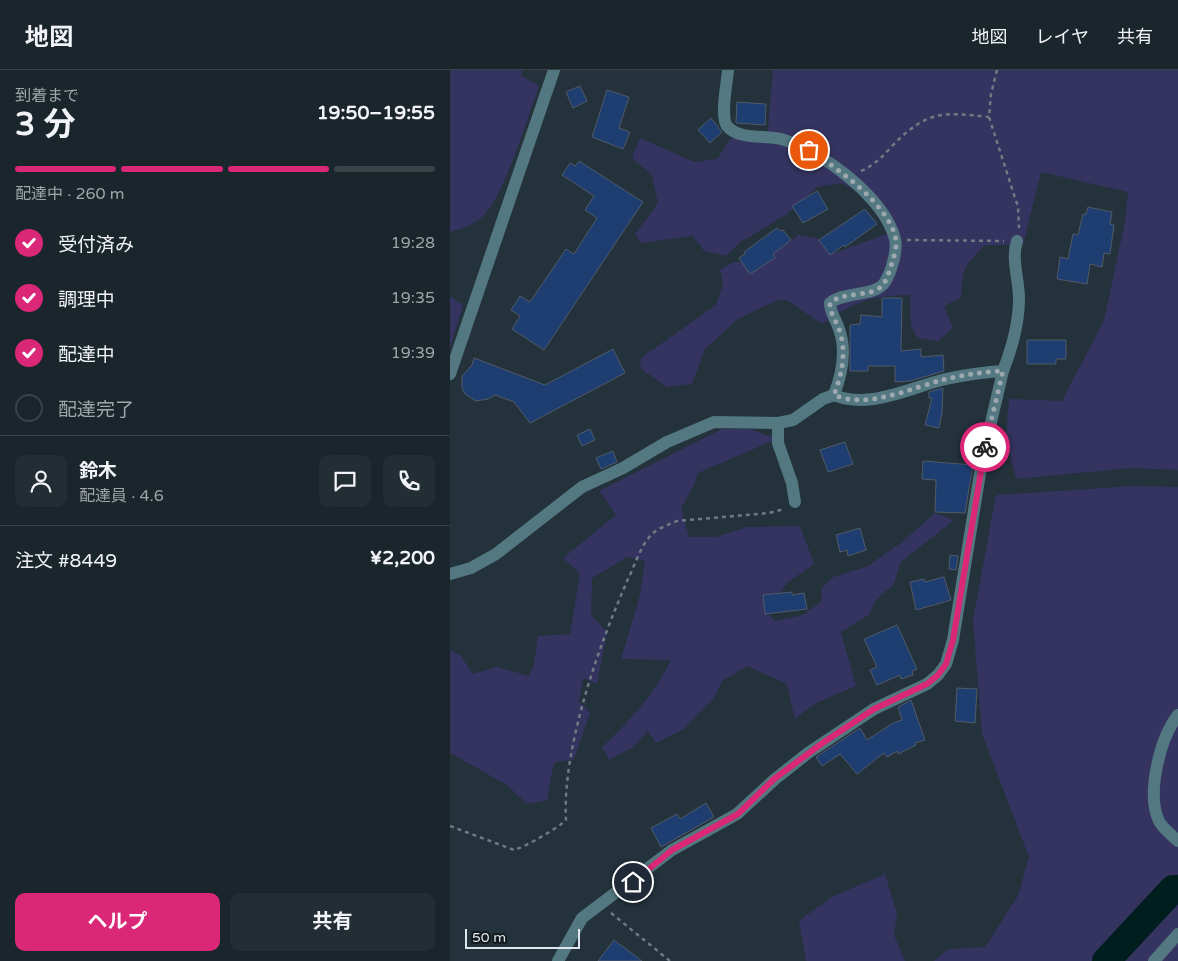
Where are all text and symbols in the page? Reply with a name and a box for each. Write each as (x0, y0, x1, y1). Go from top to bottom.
text: 地図 (25, 23, 73, 52)
text: 地図 (972, 26, 1008, 48)
text: レイヤ (1036, 26, 1089, 48)
text: 共有 (1117, 26, 1153, 48)
text: 到着まで (15, 86, 79, 106)
text: 19:50–19:55 (317, 102, 435, 124)
text: 3 分 (15, 106, 75, 144)
pin (788, 129, 830, 171)
icon: bag (795, 136, 823, 164)
text: 配達中 · 260 m (15, 184, 124, 204)
icon: check (15, 229, 43, 257)
text: 19:28 (391, 233, 435, 253)
text: 受付済み (58, 234, 134, 256)
icon: check (15, 284, 43, 312)
text: 19:35 (391, 288, 435, 308)
text: 調理中 (58, 289, 115, 311)
icon: check (15, 339, 43, 367)
text: 19:39 (391, 343, 435, 363)
text: 配達中 (58, 344, 115, 366)
text: 配達完了 (58, 399, 134, 421)
courier (960, 422, 1010, 472)
icon: bike (971, 433, 999, 461)
button: person (15, 455, 67, 507)
button: chat (319, 455, 371, 507)
button: phone (383, 455, 435, 507)
text: 鈴木 (79, 460, 117, 482)
text: 配達員 · 4.6 (79, 486, 164, 506)
text: ¥2,200 (370, 547, 435, 569)
text: 注文 #8449 (15, 550, 117, 572)
pin (612, 861, 654, 903)
icon: home (619, 868, 647, 896)
button: ヘルプ (15, 893, 220, 951)
button: 共有 (230, 893, 435, 951)
scale bar (465, 926, 580, 949)
text: 50 m (472, 929, 506, 946)

